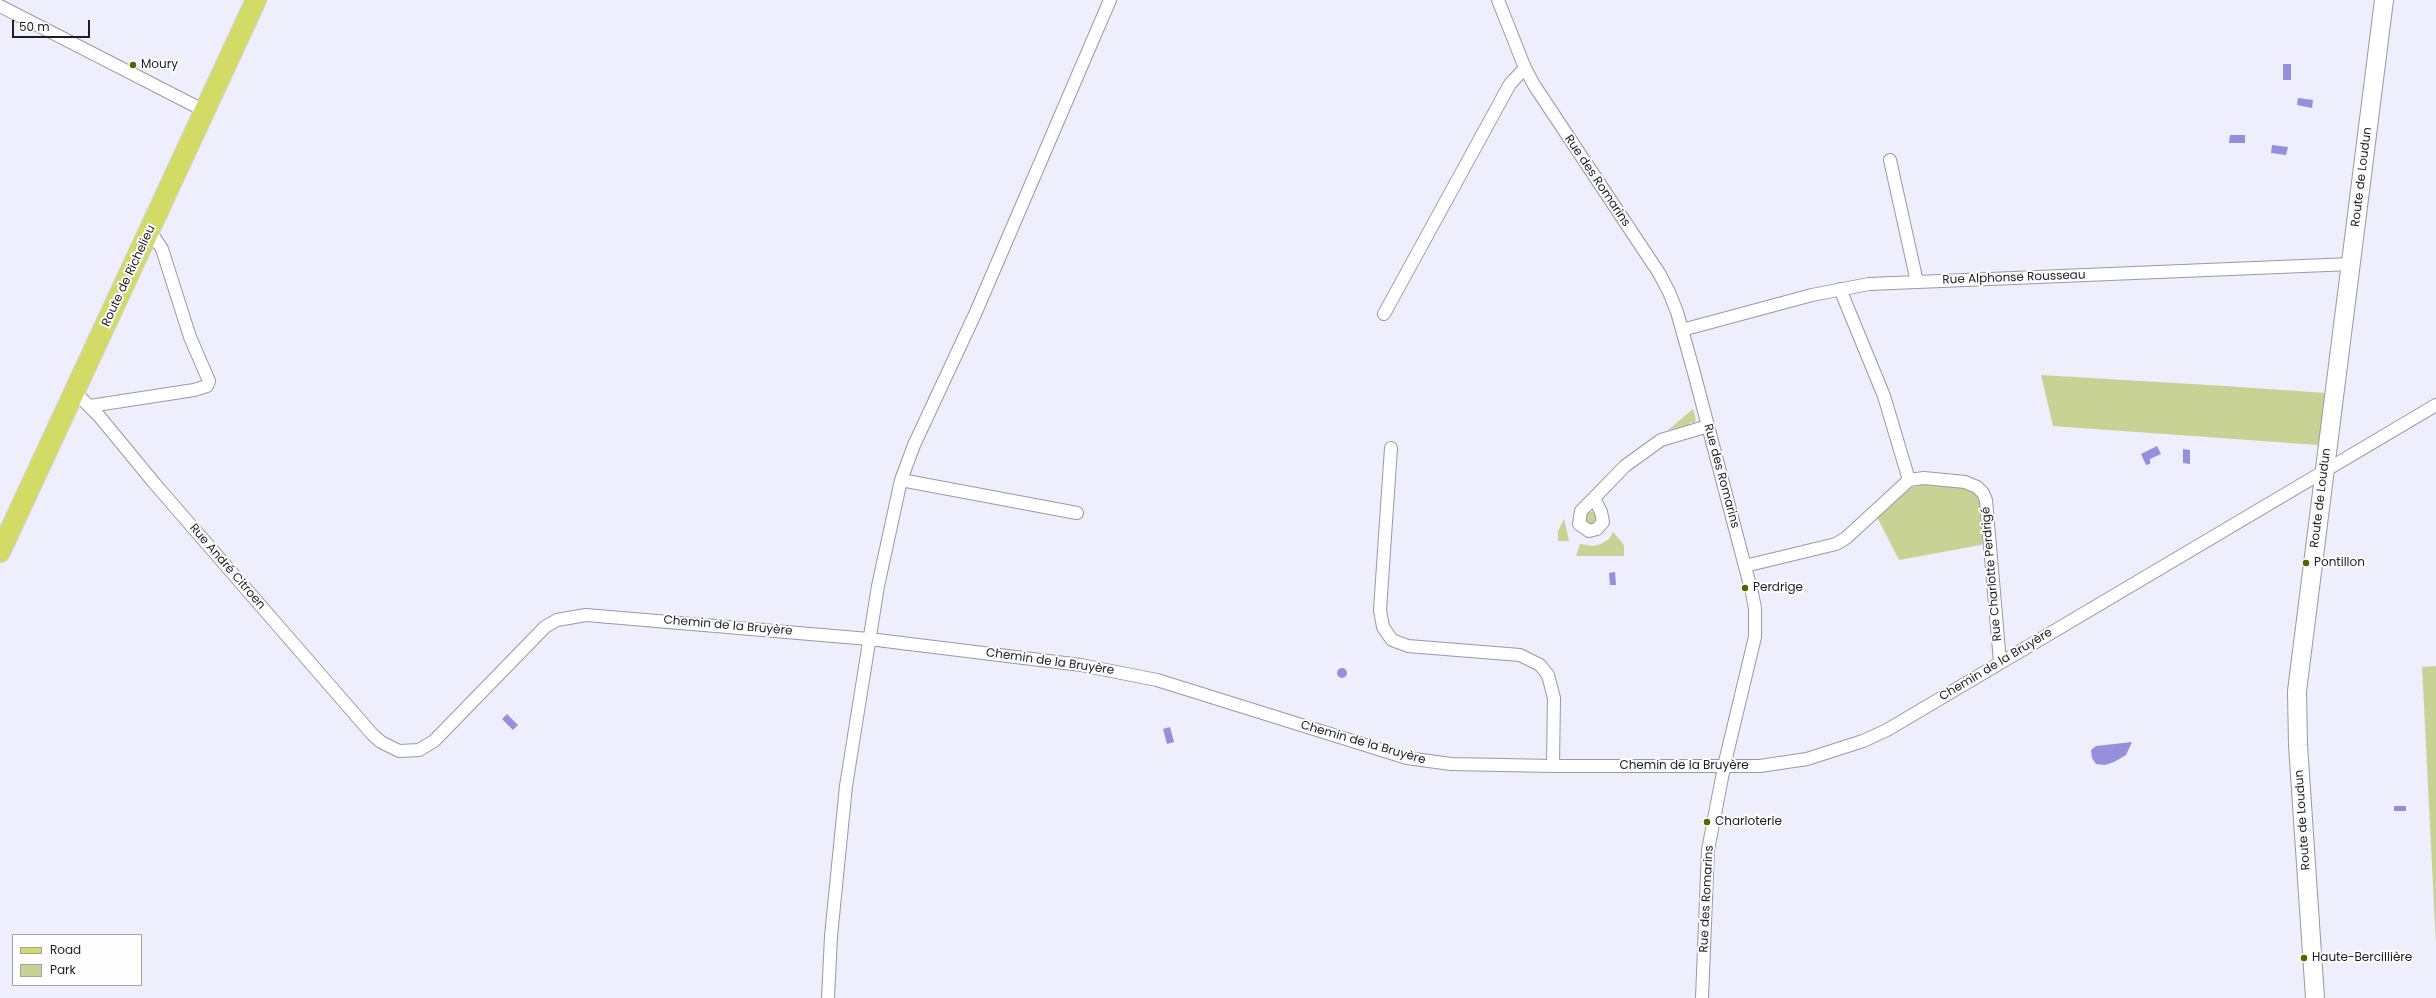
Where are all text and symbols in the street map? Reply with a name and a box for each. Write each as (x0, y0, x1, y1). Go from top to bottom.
scale bar (14, 12, 92, 38)
text: 50 m (19, 18, 50, 35)
place label: Moury (141, 58, 178, 72)
marker: Moury (128, 60, 138, 70)
street label: Route de Loudun (2349, 126, 2375, 228)
street label: Rue des Romarins (1561, 132, 1633, 230)
street label: Route de Richelieu (99, 223, 159, 329)
street label: Rue Alphonse Rousseau (1942, 268, 2086, 288)
street label: Rue des Romarins (1700, 422, 1742, 530)
street label: Route de Loudun (2308, 447, 2334, 549)
street label: Rue Charlotte Perdrigé (1979, 506, 2005, 642)
street label: Rue André Citroen (186, 521, 268, 613)
place label: Pontillon (2314, 556, 2365, 570)
marker: Pontillon (2301, 558, 2311, 568)
place label: Perdrige (1753, 581, 1803, 595)
marker: Perdrige (1740, 583, 1750, 593)
street label: Chemin de la Bruyère (663, 613, 793, 639)
street label: Chemin de la Bruyère (1937, 626, 2055, 704)
street label: Chemin de la Bruyère (985, 646, 1115, 678)
street label: Chemin de la Bruyère (1299, 718, 1427, 768)
street label: Chemin de la Bruyère (1619, 759, 1749, 773)
street label: Route de Loudun (2292, 769, 2314, 871)
place label: Charloterie (1715, 815, 1782, 829)
marker: Charloterie (1702, 817, 1712, 827)
street label: Rue des Romarins (1697, 845, 1717, 953)
legend (12, 934, 142, 986)
text: Road (50, 941, 81, 958)
place label: Haute-Bercillière (2312, 951, 2412, 965)
marker: Haute-Bercillière (2299, 953, 2309, 963)
text: Park (50, 961, 76, 978)

